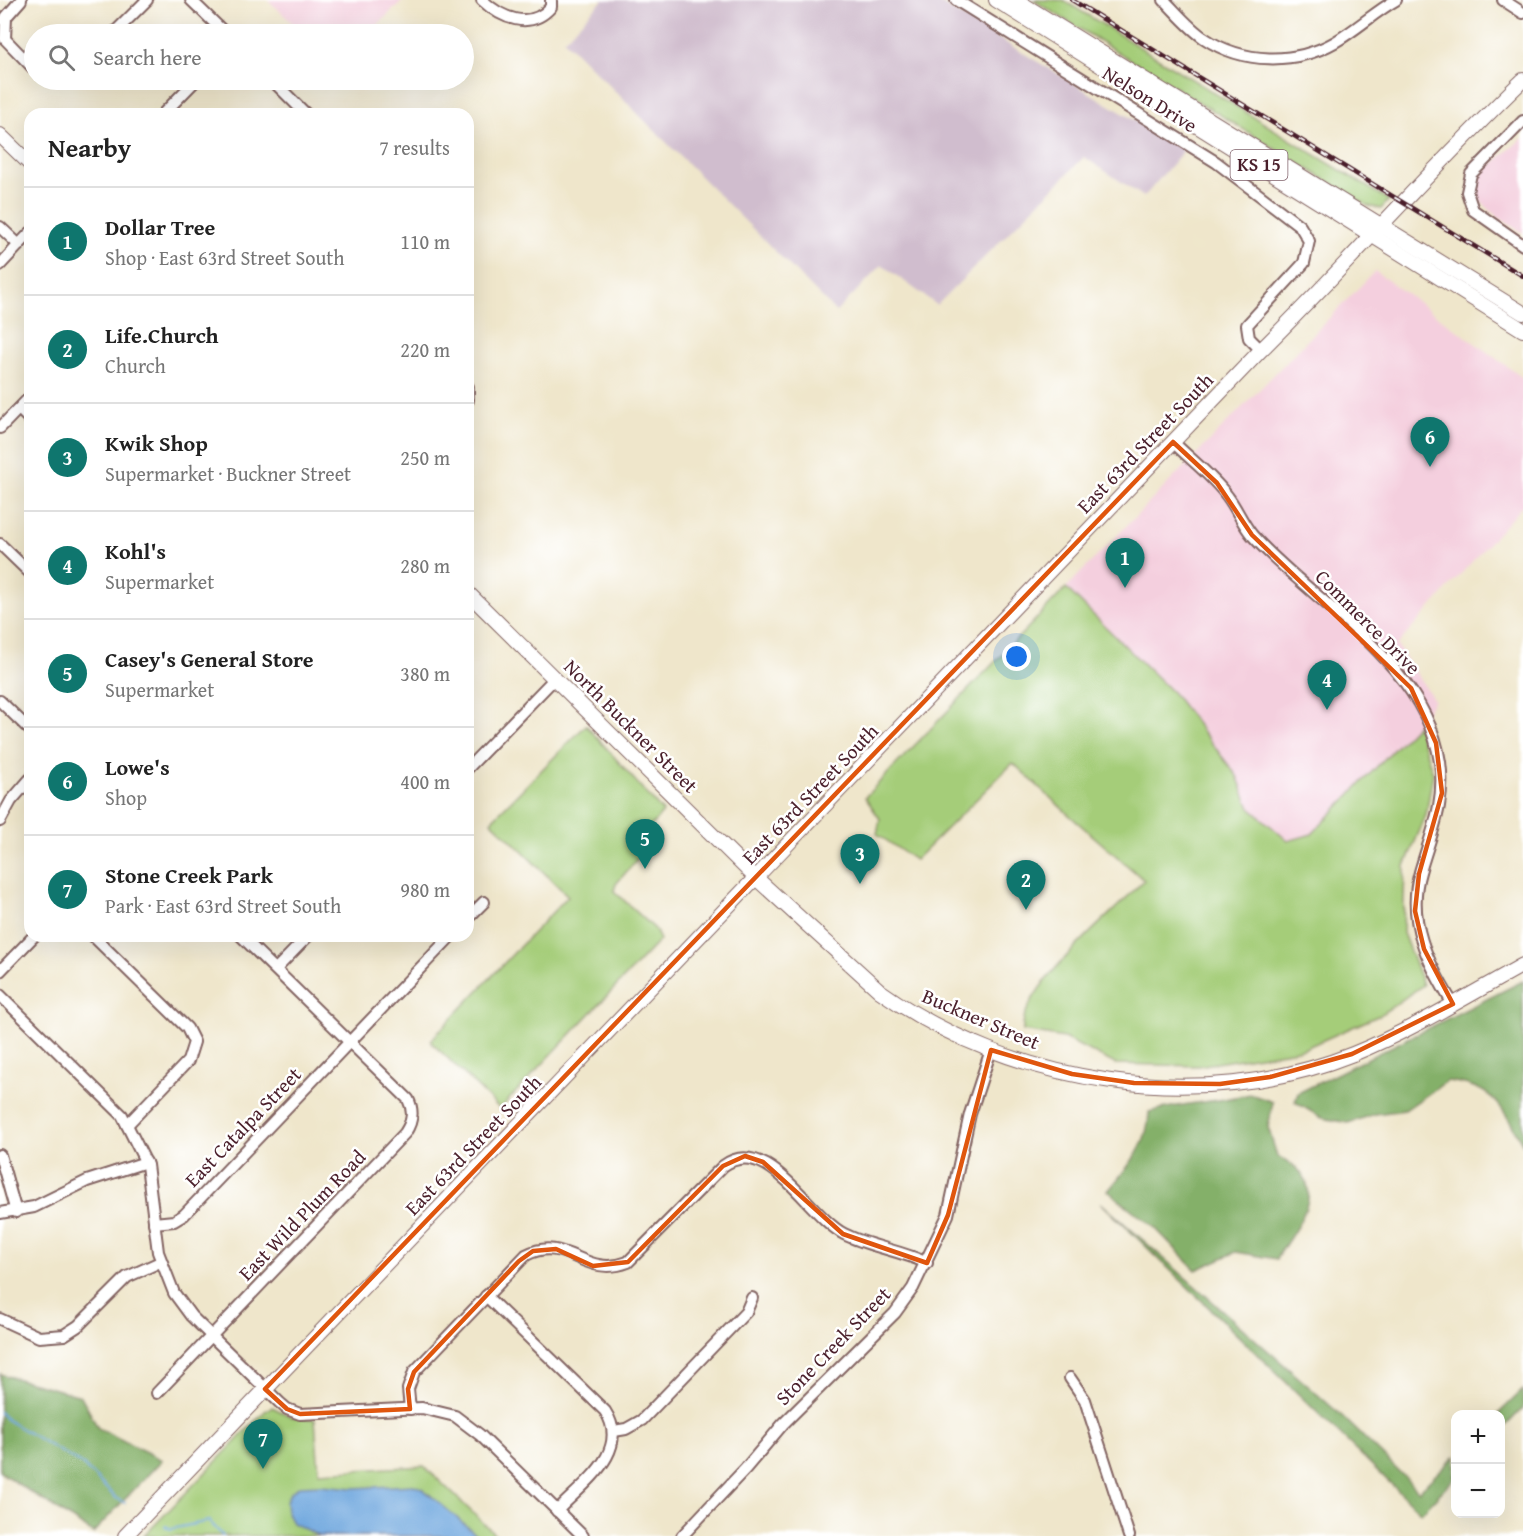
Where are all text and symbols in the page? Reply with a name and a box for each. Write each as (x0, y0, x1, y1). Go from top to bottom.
search box (24, 24, 474, 90)
icon: search (45, 41, 78, 74)
text: Search here (93, 41, 202, 73)
street label: Nelson Drive (1097, 58, 1203, 139)
text: Nearby (48, 128, 131, 167)
text: 7 results (379, 133, 450, 162)
road number: KS 15 (1230, 150, 1288, 180)
text: Dollar Tree (105, 211, 215, 243)
text: 1 (62, 227, 73, 256)
text: 110 m (400, 227, 450, 256)
text: Shop · East 63rd Street South (105, 243, 345, 272)
text: Life.Church (105, 319, 219, 351)
text: 2 (62, 335, 73, 364)
text: 220 m (400, 335, 450, 364)
text: Church (105, 351, 166, 380)
street label: East 63rd Street South (1070, 366, 1219, 519)
pin: 6 (1410, 418, 1450, 467)
text: Kwik Shop (105, 427, 208, 459)
text: 3 (62, 443, 73, 472)
text: 250 m (400, 443, 450, 472)
text: Supermarket · Buckner Street (105, 459, 351, 488)
text: Kohl's (105, 535, 166, 567)
pin: 1 (1106, 538, 1144, 588)
text: 4 (62, 551, 73, 580)
text: 280 m (400, 551, 450, 580)
street label: Commerce Drive (1309, 562, 1428, 681)
text: Supermarket (105, 567, 214, 596)
your location (1002, 642, 1031, 671)
text: Casey's General Store (105, 643, 314, 675)
street label: North Buckner Street (558, 652, 705, 799)
text: 5 (62, 659, 73, 688)
text: 380 m (400, 659, 450, 688)
pin: 4 (1308, 660, 1346, 710)
text: Supermarket (105, 675, 214, 704)
street label: East 63rd Street South (737, 719, 883, 869)
text: Lowe's (105, 751, 170, 783)
text: 6 (62, 767, 73, 796)
text: 400 m (400, 767, 450, 796)
text: Shop (105, 783, 147, 812)
pin: 5 (626, 820, 664, 869)
pin: 3 (840, 834, 880, 884)
text: Stone Creek Park (105, 859, 273, 891)
pin: 2 (1006, 860, 1046, 910)
text: 7 (62, 875, 73, 904)
text: 980 m (400, 875, 450, 904)
text: Park · East 63rd Street South (105, 891, 341, 920)
street label: Buckner Street (918, 981, 1044, 1056)
street label: East Catalpa Street (178, 1060, 307, 1193)
street label: East 63rd Street South (398, 1068, 547, 1221)
street label: East Wild Plum Road (231, 1142, 372, 1287)
street label: Stone Creek Street (768, 1280, 897, 1411)
map controls (1451, 1410, 1505, 1518)
button: + (1451, 1410, 1505, 1464)
pin: 7 (244, 1420, 282, 1469)
button: − (1451, 1464, 1505, 1518)

